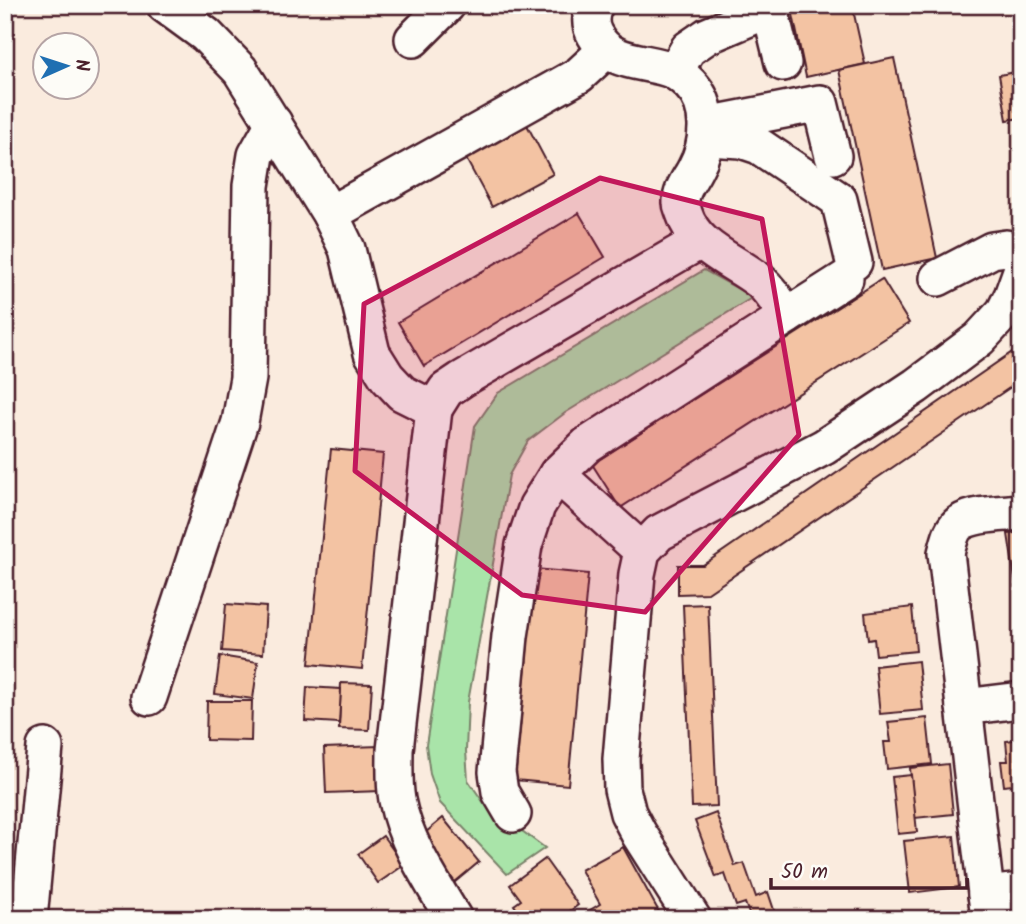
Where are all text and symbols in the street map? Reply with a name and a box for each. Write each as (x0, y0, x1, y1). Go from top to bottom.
north arrow (32, 32, 102, 102)
text: N (66, 58, 96, 72)
scale bar (771, 847, 967, 891)
text: 50 m (781, 856, 828, 889)

